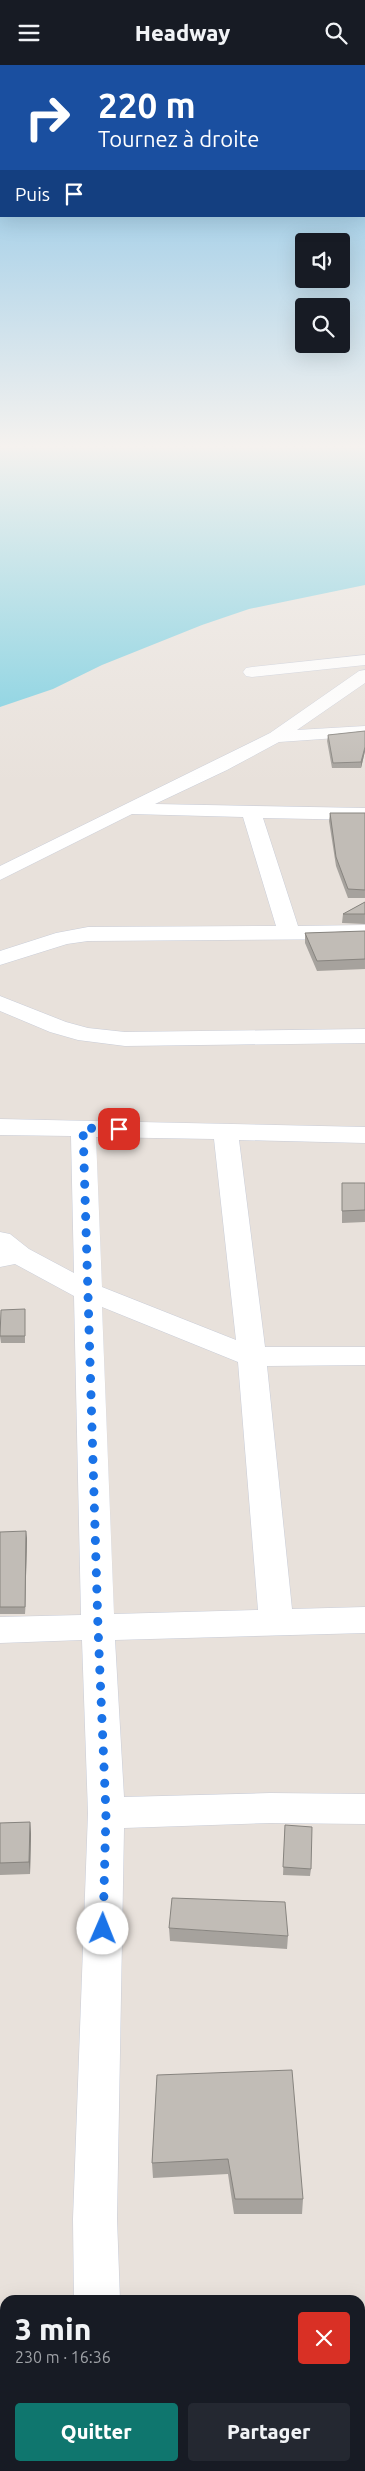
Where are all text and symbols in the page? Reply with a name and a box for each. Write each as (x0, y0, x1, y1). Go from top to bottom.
icon: menu (15, 19, 43, 47)
icon: search (322, 19, 350, 47)
text: Headway (135, 20, 230, 45)
icon: right (15, 85, 80, 150)
text: 220 m (98, 85, 196, 125)
text: Tournez à droite (98, 126, 259, 151)
icon: arrive (60, 180, 88, 208)
text: Puis (15, 183, 50, 205)
map controls (295, 233, 350, 353)
button: sound (295, 233, 350, 288)
button: search (295, 298, 350, 353)
pin (98, 1108, 140, 1150)
icon: arrive (105, 1115, 133, 1143)
position arrow (76, 1902, 128, 1954)
text: 3 min (15, 2312, 91, 2346)
button: close (298, 2312, 350, 2364)
text: 230 m · 16:36 (15, 2348, 111, 2366)
button: Quitter (15, 2403, 178, 2461)
button: Partager (188, 2403, 350, 2461)

